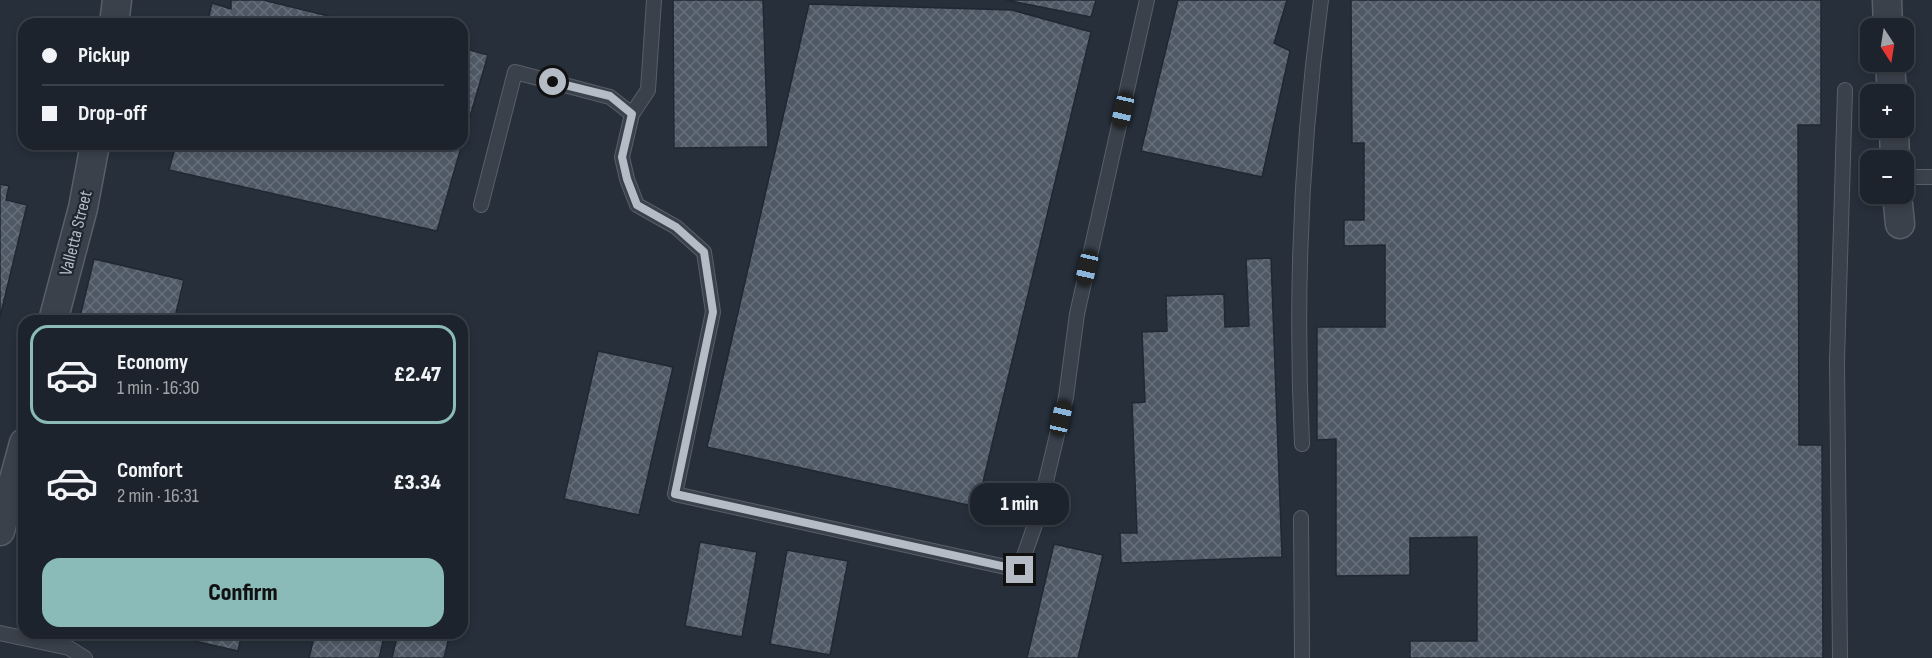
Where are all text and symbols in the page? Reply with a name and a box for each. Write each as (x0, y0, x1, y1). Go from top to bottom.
north arrow (1860, 18, 1914, 72)
map controls (1860, 18, 1914, 204)
text: Pickup (78, 42, 130, 69)
route start (539, 68, 566, 95)
button: + (1860, 84, 1914, 138)
car (1110, 90, 1136, 130)
text: Drop-off (78, 100, 147, 127)
button: − (1860, 150, 1914, 204)
street label: Valletta Street (55, 188, 97, 278)
car (1074, 248, 1100, 288)
icon: car (45, 348, 99, 402)
text: Economy (117, 349, 188, 376)
text: £2.47 (394, 361, 441, 388)
text: 1 min · 16:30 (117, 376, 199, 400)
car (1048, 398, 1074, 438)
icon: car (45, 456, 99, 510)
text: Comfort (117, 457, 183, 484)
text: £3.34 (393, 469, 441, 496)
callout: 1 min (970, 483, 1070, 525)
text: 2 min · 16:31 (117, 484, 199, 508)
text: 1 min (1000, 492, 1039, 516)
route end (1006, 556, 1033, 583)
button: Confirm (42, 558, 444, 627)

